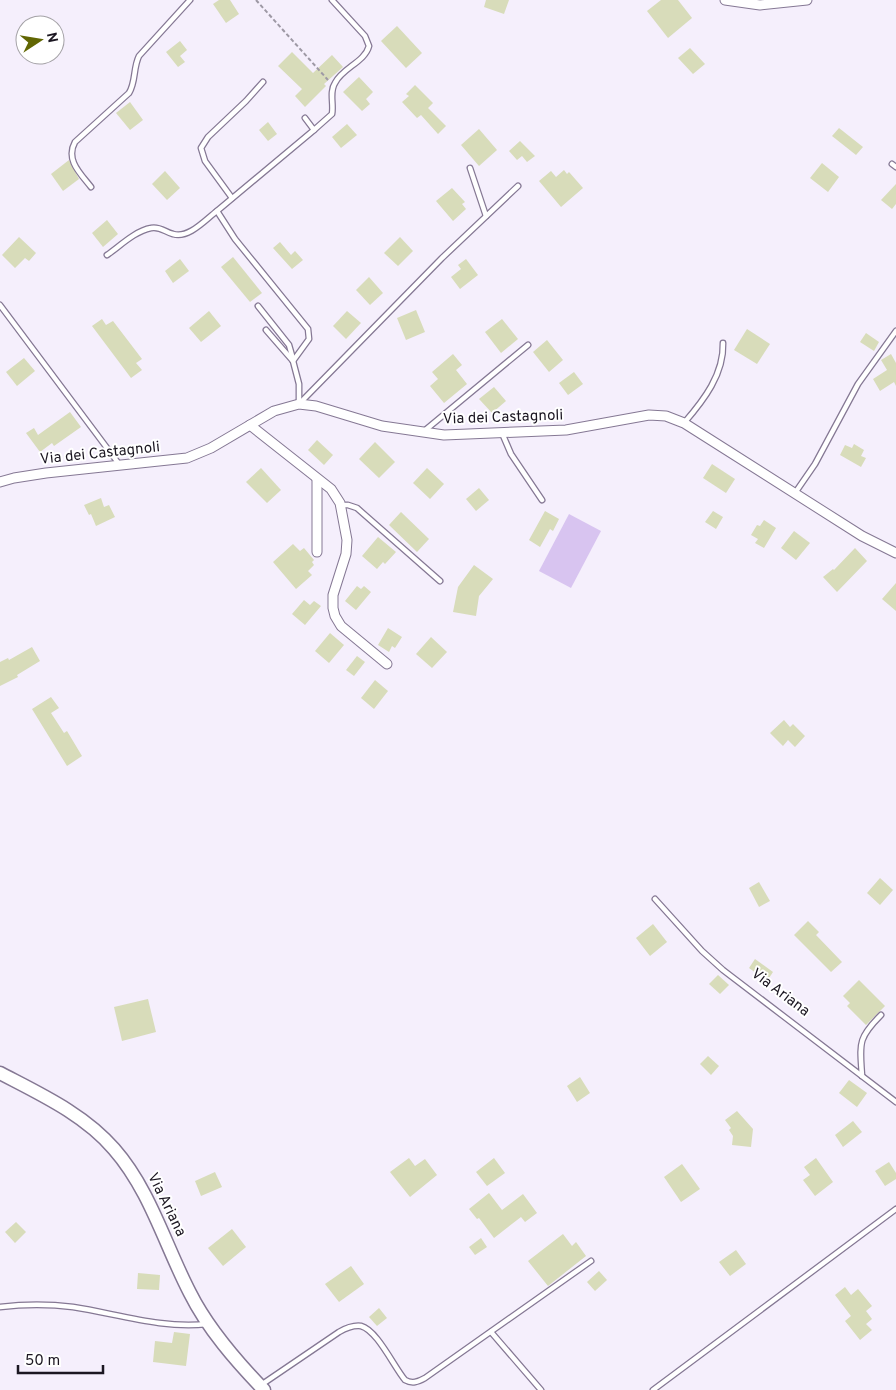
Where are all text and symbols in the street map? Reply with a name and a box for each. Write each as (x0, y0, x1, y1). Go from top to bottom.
north arrow (15, 15, 65, 65)
text: N (42, 31, 61, 44)
street label: Via dei Castagnoli (443, 406, 563, 430)
street label: Via dei Castagnoli (39, 438, 161, 470)
street label: Via Ariana (747, 965, 813, 1021)
street label: Via Ariana (142, 1170, 190, 1240)
scale bar (18, 1342, 102, 1374)
text: 50 m (25, 1352, 60, 1371)

